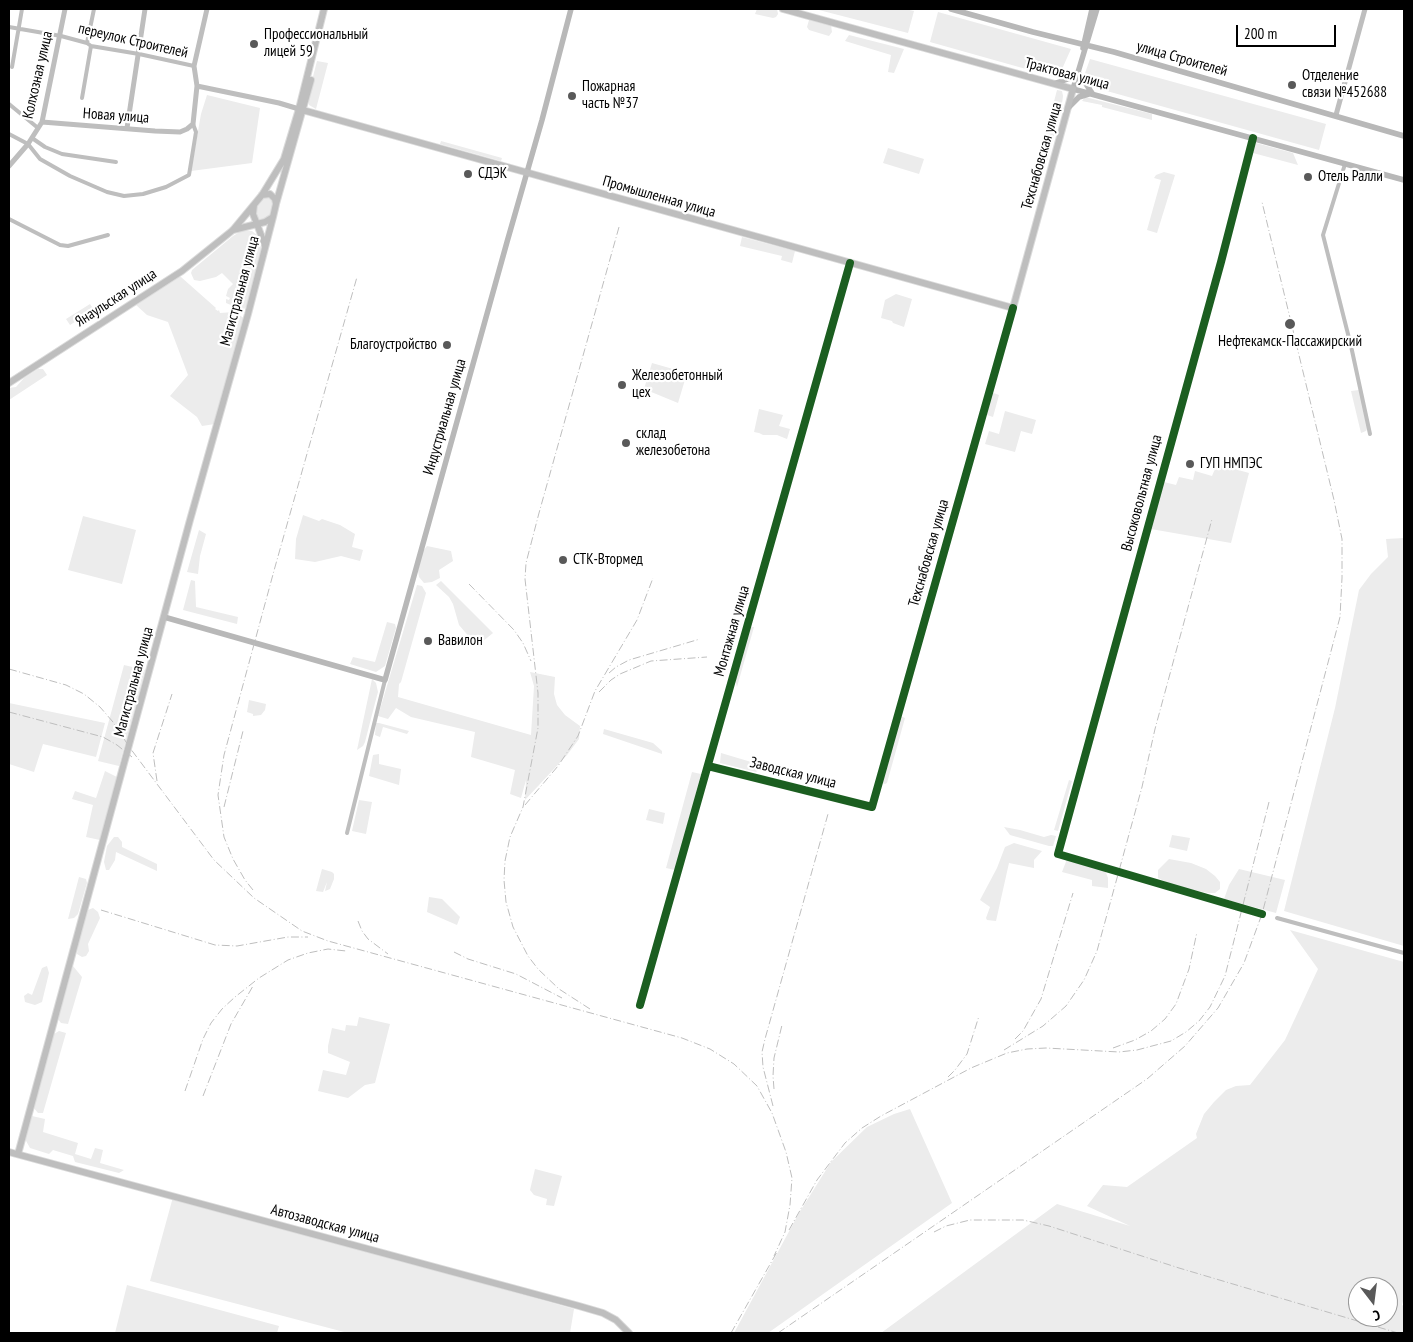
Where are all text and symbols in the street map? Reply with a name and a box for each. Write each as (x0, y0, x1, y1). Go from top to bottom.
scale bar (1238, 15, 1338, 47)
street label: переулок Строителей (76, 20, 190, 62)
text: 200 m (1244, 24, 1277, 43)
place label: Профессиональный лицей 59 (264, 26, 368, 61)
street label: Колхозная улица (19, 30, 57, 120)
street label: улица Строителей (1134, 37, 1230, 81)
marker: Профессиональный лицей 59 (248, 38, 260, 50)
street label: Трактовая улица (1023, 54, 1111, 94)
place label: Отделение связи №452688 (1302, 67, 1387, 102)
place label: Пожарная часть №37 (582, 78, 639, 113)
marker: Отделение связи №452688 (1286, 79, 1298, 91)
marker: Пожарная часть №37 (566, 90, 578, 102)
street label: Техснабовская улица (1018, 100, 1066, 212)
street label: Новая улица (82, 105, 150, 127)
place label: СДЭК (478, 165, 507, 183)
marker: СДЭК (462, 168, 474, 180)
place label: Отель Ралли (1318, 168, 1383, 186)
marker: Отель Ралли (1302, 171, 1314, 183)
street label: Промышленная улица (600, 172, 718, 222)
street label: Магистральная улица (217, 234, 263, 348)
street label: Янаульская улица (72, 265, 160, 331)
marker: Нефтекамск-Пассажирский (1283, 317, 1297, 331)
place label: Нефтекамск-Пассажирский (1218, 333, 1362, 351)
place label: Благоустройство (350, 336, 437, 354)
marker: Благоустройство (441, 339, 453, 351)
street label: Индустриальная улица (420, 357, 470, 477)
place label: Железобетонный цех (632, 367, 723, 402)
marker: Железобетонный цех (616, 379, 628, 391)
place label: склад железобетона (636, 425, 710, 460)
street label: Высоковольтная улица (1118, 433, 1166, 553)
marker: склад железобетона (620, 437, 632, 449)
place label: ГУП НМПЭС (1200, 455, 1263, 473)
marker: ГУП НМПЭС (1184, 458, 1196, 470)
street label: Техснабовская улица (905, 497, 953, 609)
place label: СТК-Втормед (573, 551, 643, 569)
marker: СТК-Втормед (557, 554, 569, 566)
street label: Монтажная улица (710, 584, 754, 678)
street label: Магистральная улица (111, 625, 157, 739)
place label: Вавилон (438, 632, 483, 650)
marker: Вавилон (422, 635, 434, 647)
street label: Заводская улица (748, 754, 838, 792)
street label: Автозаводская улица (269, 1201, 381, 1247)
north arrow (1348, 1277, 1398, 1327)
text: С (1371, 1306, 1382, 1325)

